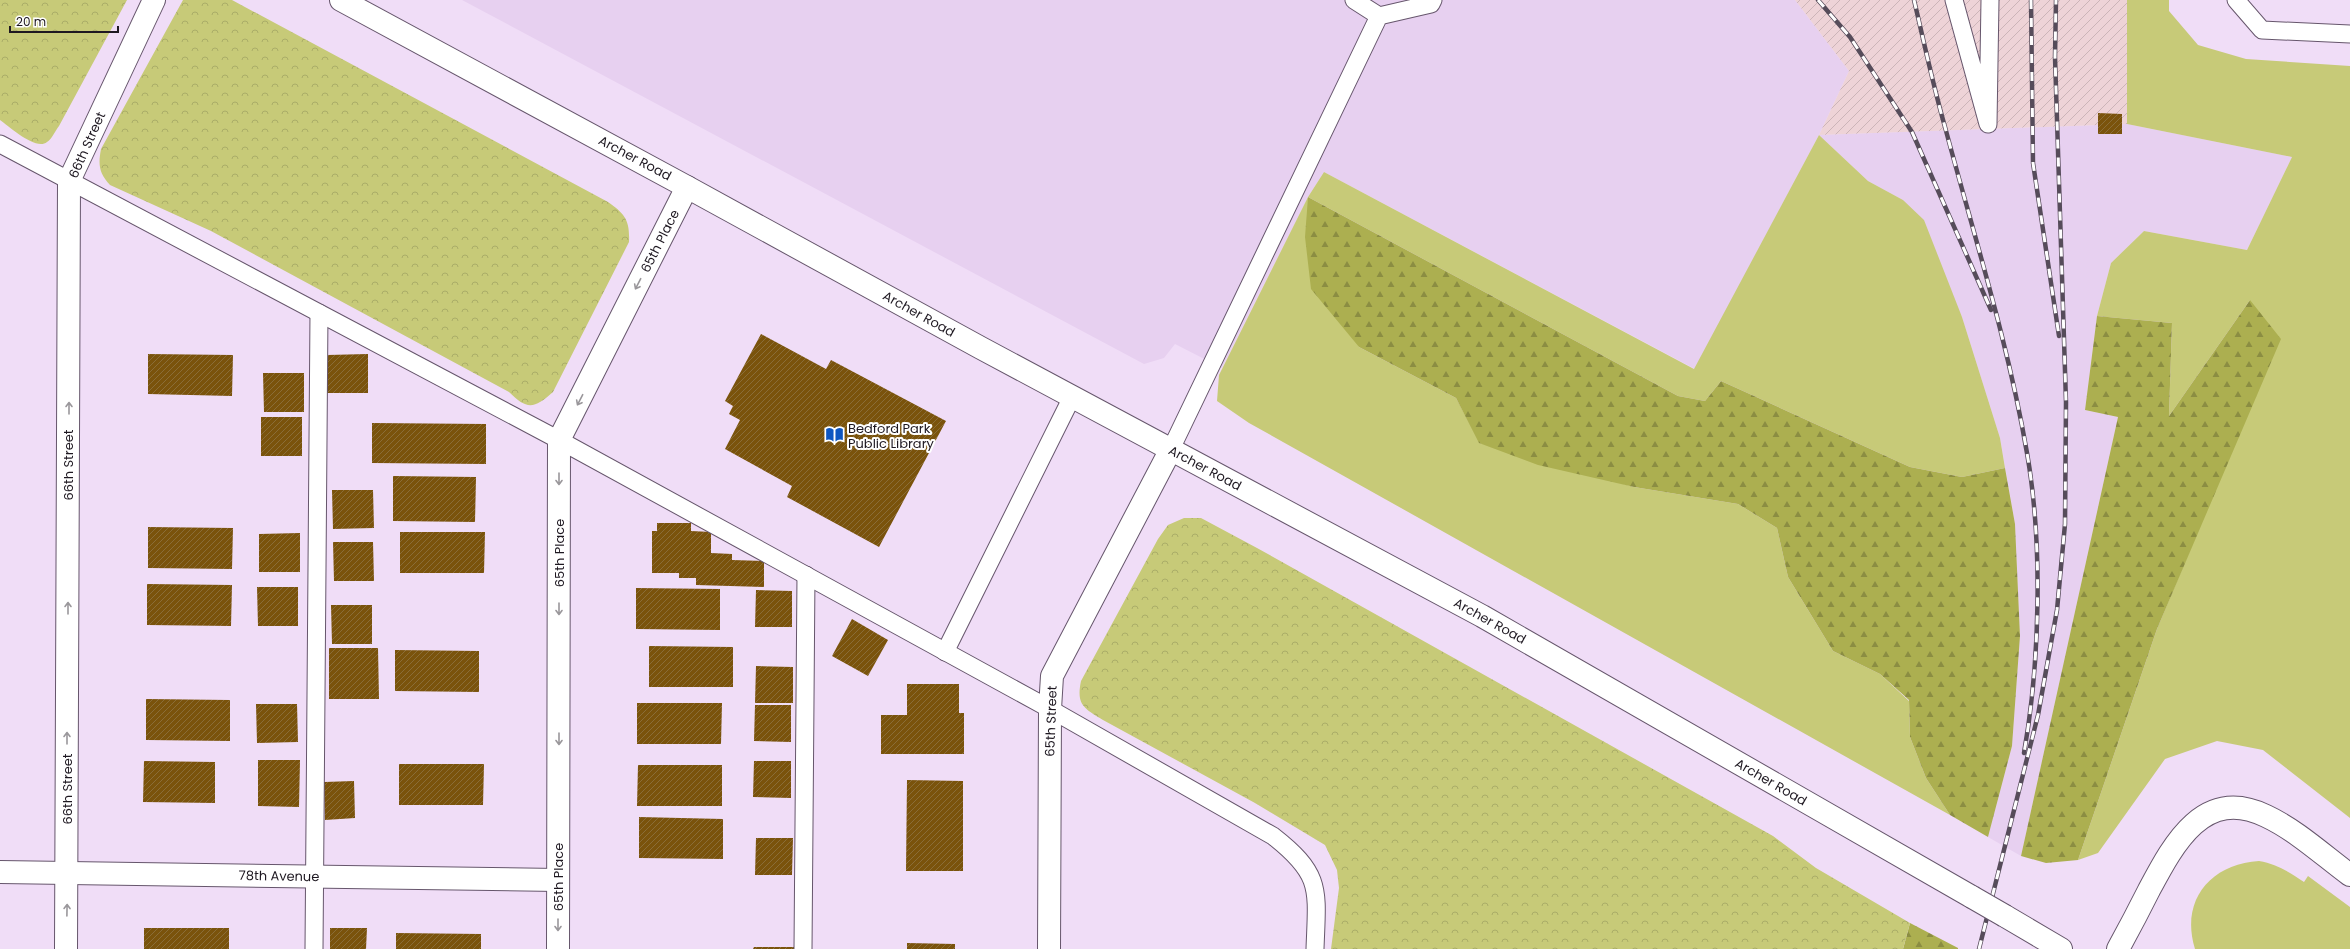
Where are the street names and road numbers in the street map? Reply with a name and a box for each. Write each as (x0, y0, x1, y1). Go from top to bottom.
street label: 66th Street (64, 108, 110, 181)
street label: Archer Road (595, 131, 675, 185)
street label: 65th Place (636, 206, 684, 276)
street label: Archer Road (879, 286, 959, 342)
street label: 66th Street (59, 429, 78, 501)
street label: Archer Road (1165, 441, 1245, 495)
street label: 65th Place (550, 519, 569, 587)
street label: Archer Road (1450, 593, 1530, 649)
street label: 65th Street (1040, 685, 1062, 757)
street label: 66th Street (58, 753, 77, 825)
street label: Archer Road (1732, 754, 1810, 810)
street label: 65th Place (549, 843, 568, 911)
street label: 78th Avenue (239, 866, 319, 886)

